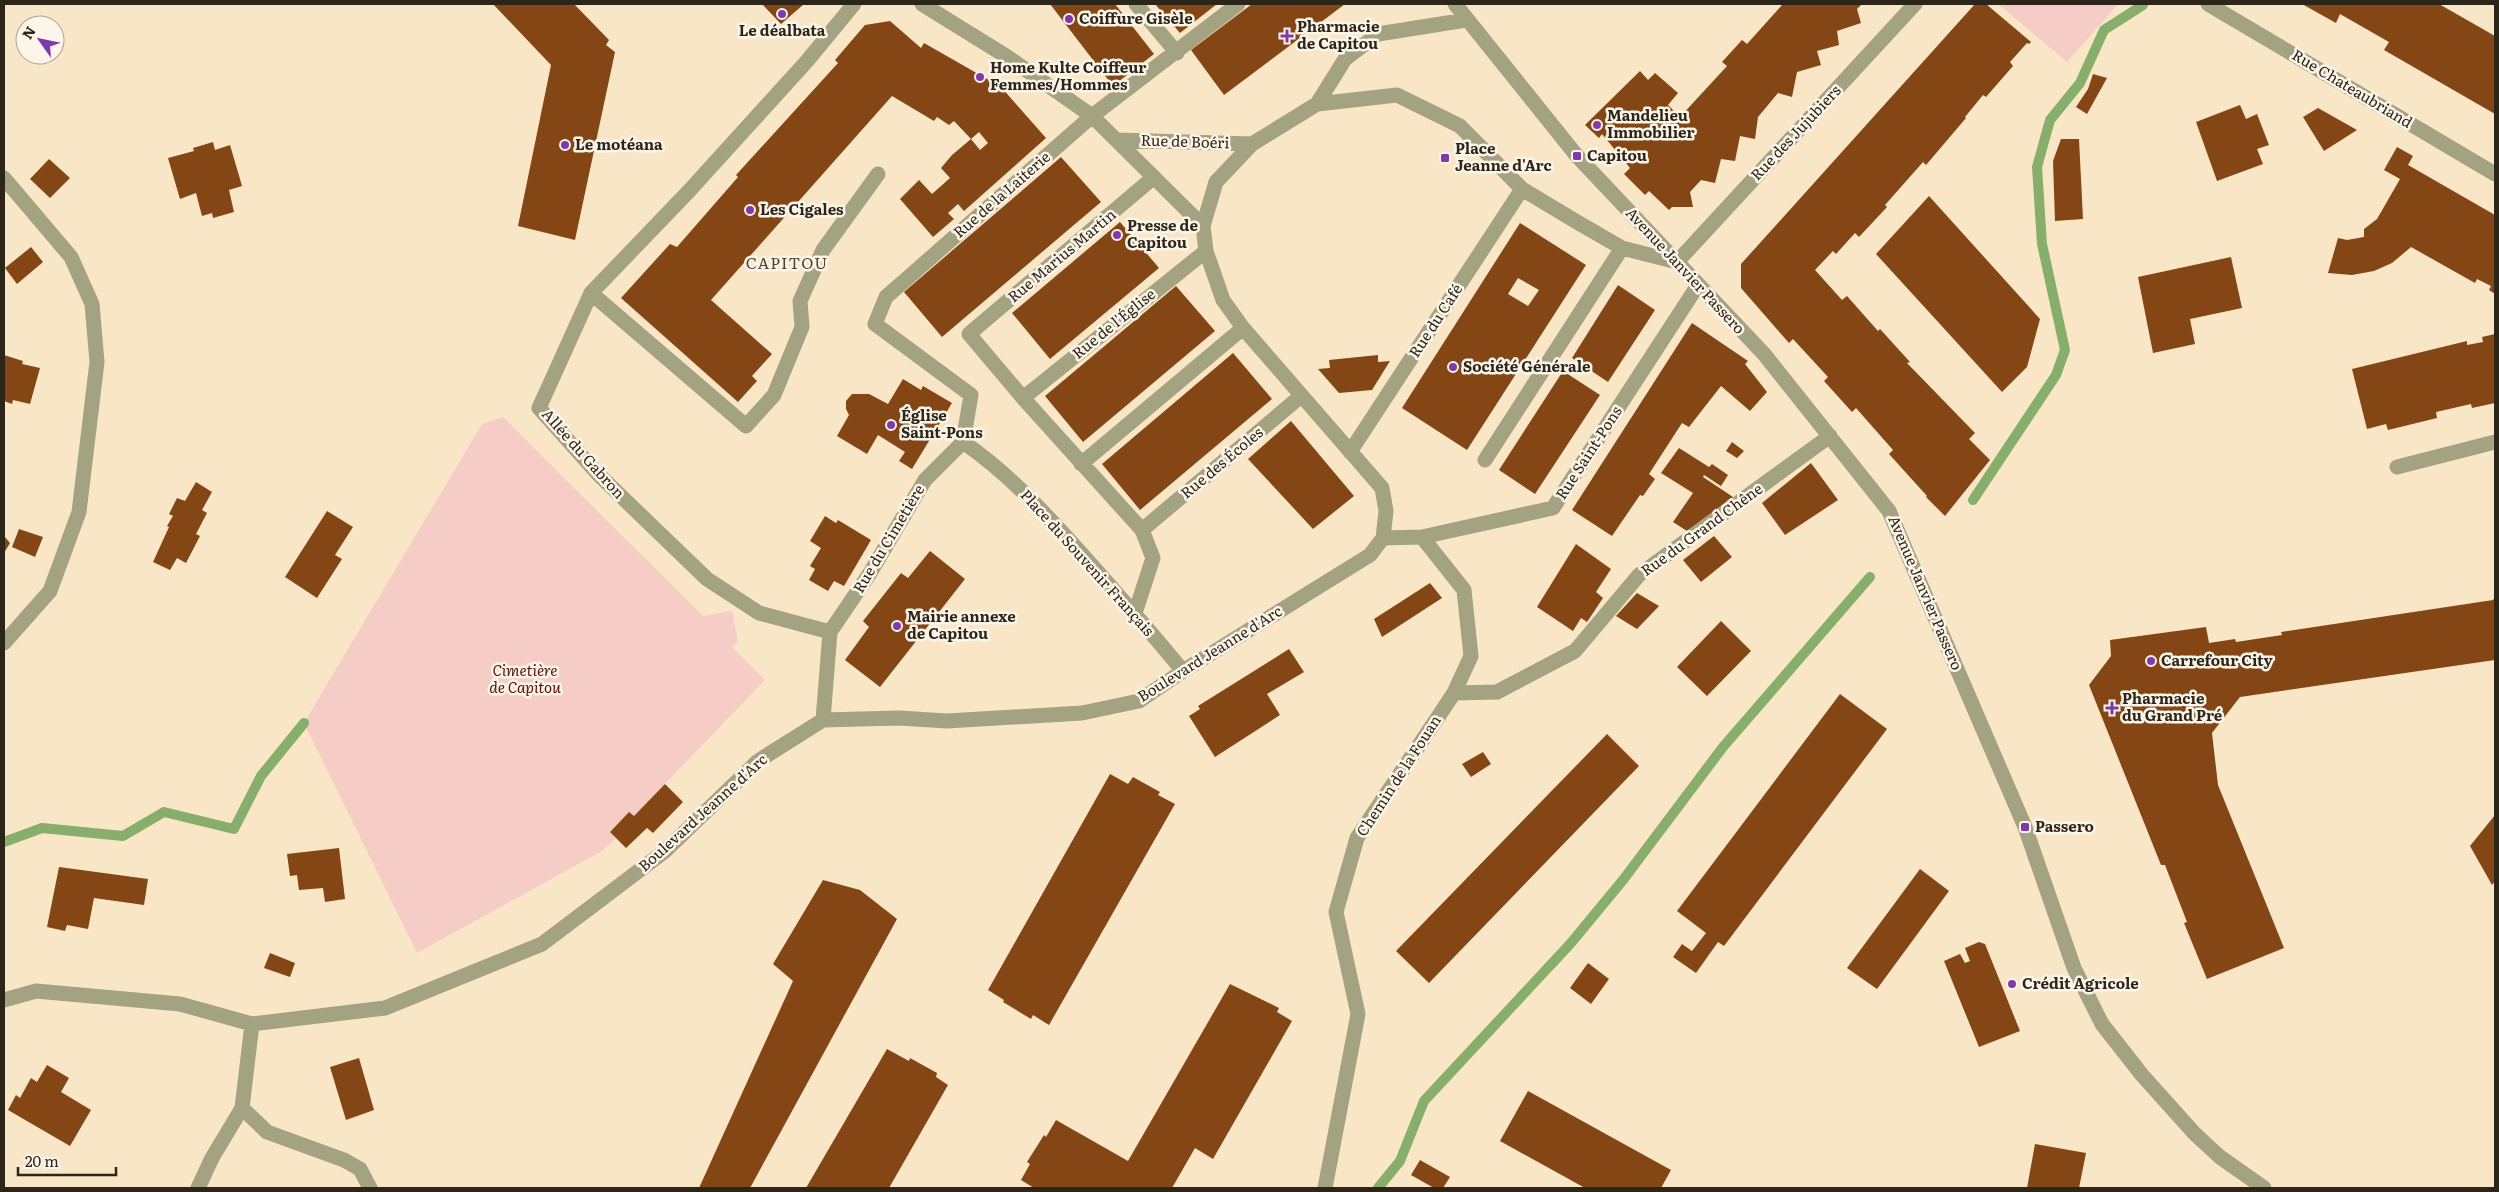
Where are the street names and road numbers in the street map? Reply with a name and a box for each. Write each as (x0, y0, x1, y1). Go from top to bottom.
street label: Rue Chateaubriand (2288, 43, 2417, 133)
street label: Rue des Jujubiers (1744, 79, 1846, 185)
street label: Rue de Boéri (1140, 127, 1230, 154)
street label: Rue de la Laiterie (947, 145, 1055, 243)
street label: Avenue Janvier Passero (1621, 201, 1751, 339)
street label: Rue Marius Martin (1002, 203, 1120, 307)
street label: Rue du Café (1402, 279, 1467, 362)
street label: Rue de l'Église (1066, 282, 1160, 364)
street label: Rue Saint-Pons (1549, 401, 1627, 504)
street label: Allée du Gabron (537, 403, 631, 503)
street label: Rue des Écoles (1175, 420, 1268, 503)
street label: Rue du Grand Chêne (1635, 477, 1767, 581)
street label: Rue du Cimetière (846, 479, 929, 597)
street label: Place du Souvenir Français (1016, 483, 1161, 641)
street label: Avenue Janvier Passero (1883, 511, 1970, 674)
street label: Boulevard Jeanne d'Arc (1132, 599, 1286, 707)
street label: Chemin de la Fouan (1350, 710, 1446, 841)
street label: Boulevard Jeanne d'Arc (632, 747, 772, 876)

